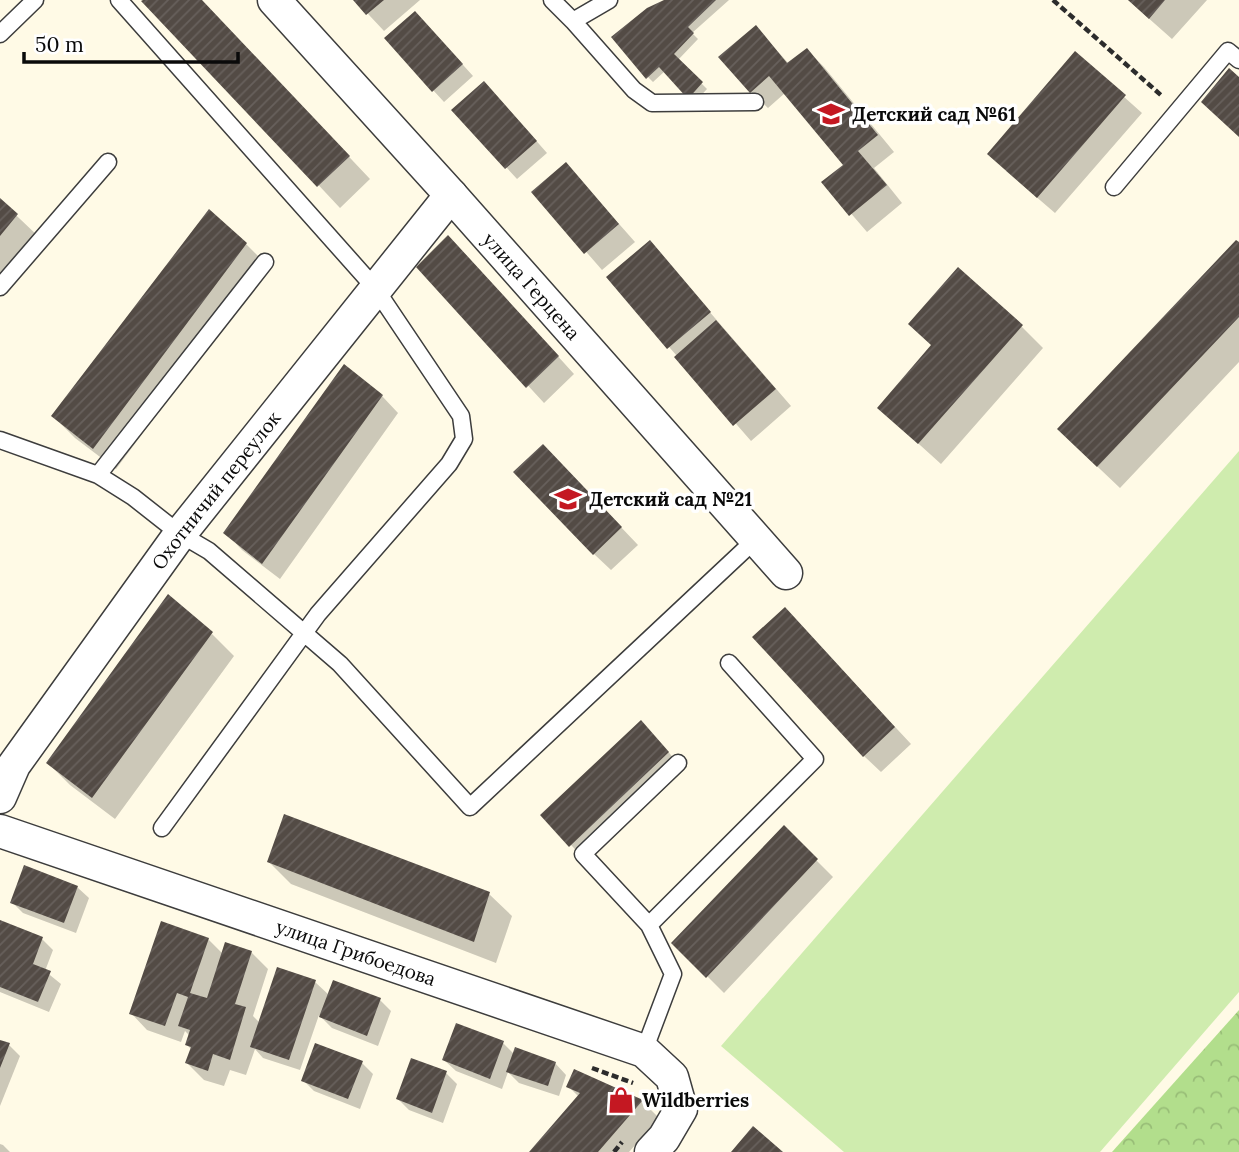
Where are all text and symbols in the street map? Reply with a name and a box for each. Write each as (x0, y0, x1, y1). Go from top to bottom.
scale bar (24, 21, 238, 65)
text: 50 m (35, 31, 84, 58)
school or university icon: Детский сад №61 (816, 99, 846, 129)
place label: Детский сад №61 (852, 102, 1016, 126)
street label: улица Герцена (478, 227, 586, 345)
street label: Охотничий переулок (146, 405, 286, 574)
school or university icon: Детский сад №21 (553, 484, 583, 514)
place label: Детский сад №21 (589, 487, 752, 511)
street label: улица Грибоедова (273, 914, 439, 991)
shop icon: Wildberries (606, 1085, 636, 1115)
place label: Wildberries (642, 1088, 749, 1112)

